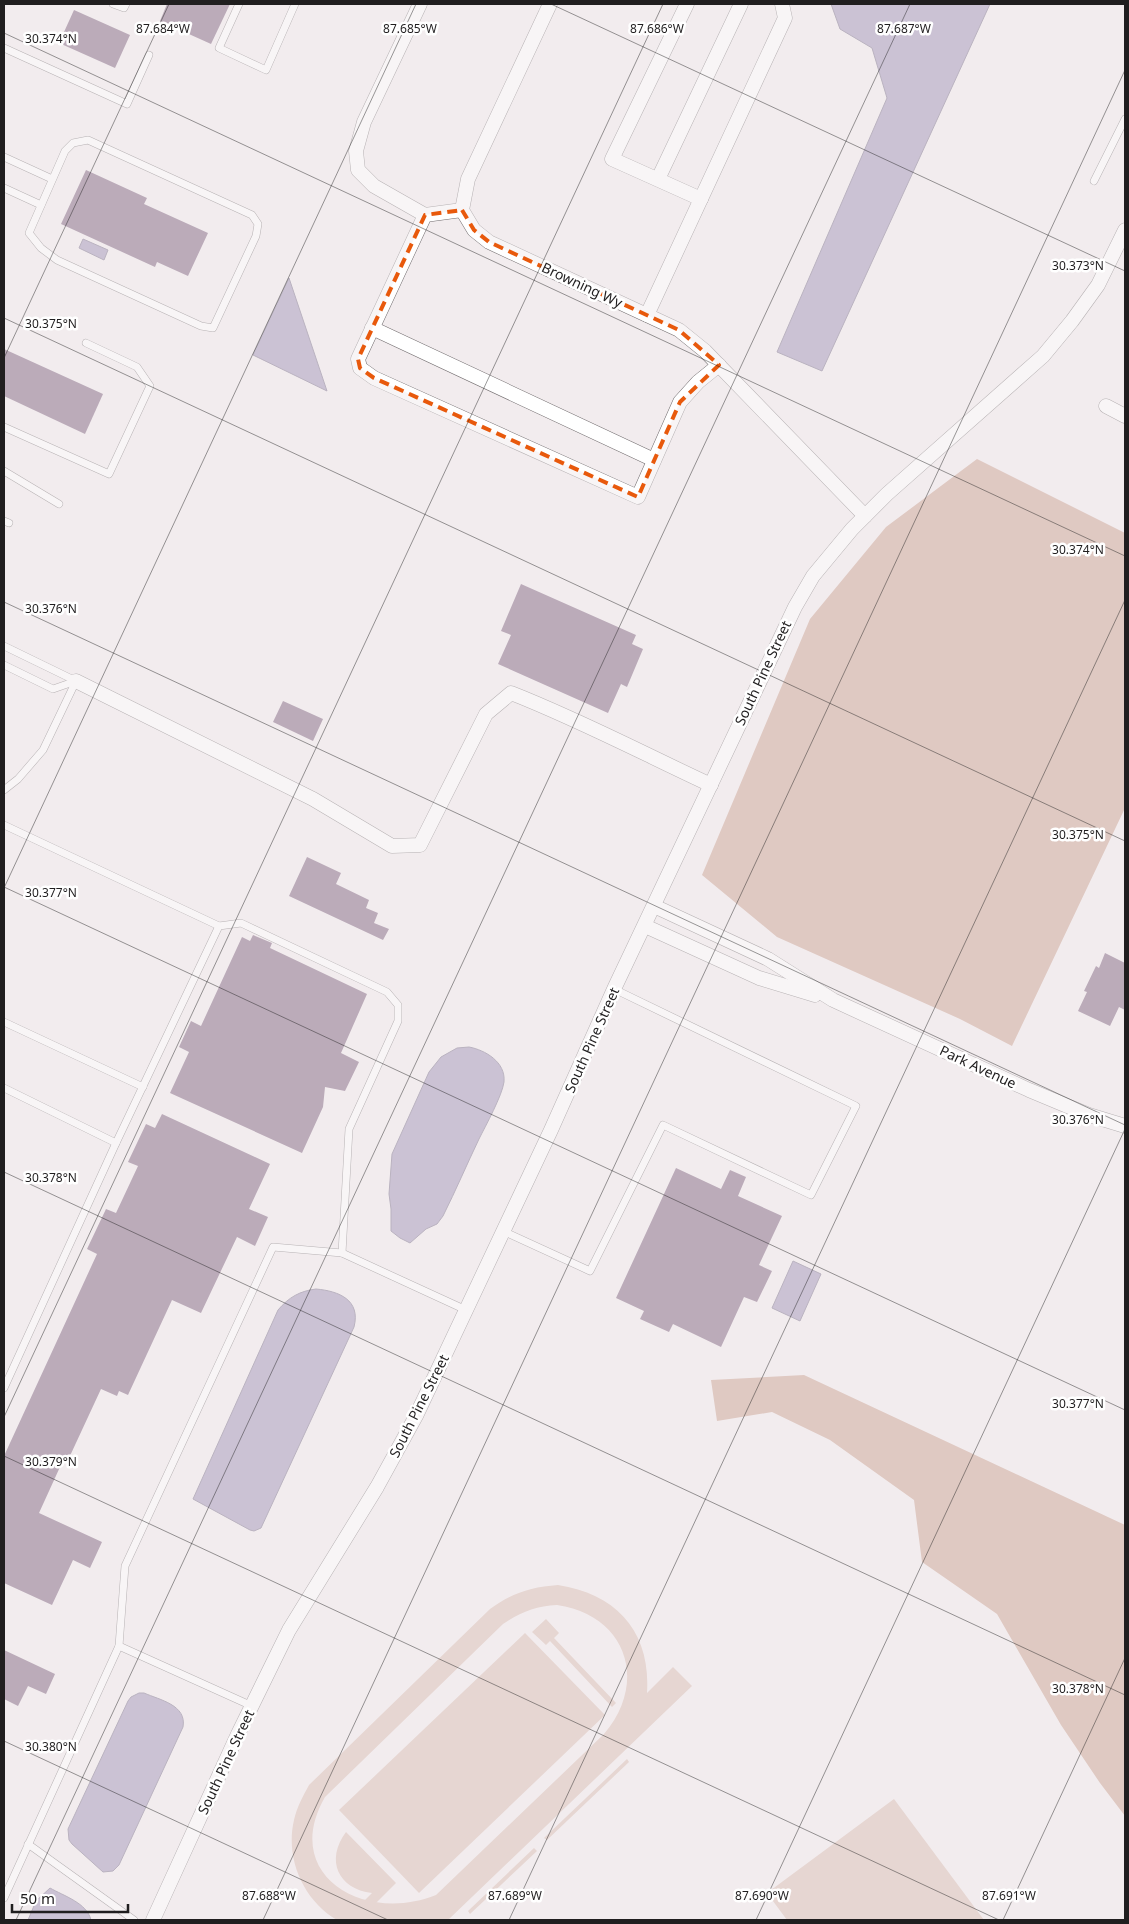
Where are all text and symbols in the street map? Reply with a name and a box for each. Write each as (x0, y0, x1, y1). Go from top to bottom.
text: 87.684°W (136, 20, 190, 37)
text: 87.685°W (383, 20, 437, 37)
text: 87.686°W (630, 20, 684, 37)
text: 87.687°W (877, 20, 931, 37)
text: 30.374°N (25, 30, 77, 47)
text: 30.373°N (1052, 257, 1104, 274)
street label: Browning Wy (539, 258, 626, 312)
text: 30.375°N (25, 315, 77, 332)
text: 30.374°N (1052, 541, 1104, 558)
text: 30.376°N (25, 600, 77, 617)
street label: South Pine Street (730, 617, 795, 728)
text: 30.375°N (1052, 826, 1104, 843)
text: 30.377°N (25, 884, 77, 901)
street label: South Pine Street (560, 984, 623, 1096)
street label: Park Avenue (937, 1041, 1020, 1093)
text: 30.376°N (1052, 1111, 1104, 1128)
text: 30.378°N (25, 1169, 77, 1186)
street label: South Pine Street (384, 1351, 453, 1461)
text: 30.377°N (1052, 1395, 1104, 1412)
text: 30.379°N (25, 1453, 77, 1470)
text: 30.378°N (1052, 1680, 1104, 1697)
street label: South Pine Street (193, 1706, 258, 1817)
text: 30.380°N (25, 1738, 77, 1755)
scale bar (12, 1882, 129, 1914)
text: 87.688°W (242, 1887, 296, 1904)
text: 87.689°W (488, 1887, 542, 1904)
text: 87.690°W (735, 1887, 789, 1904)
text: 87.691°W (982, 1887, 1036, 1904)
text: 50 m (20, 1888, 55, 1908)

